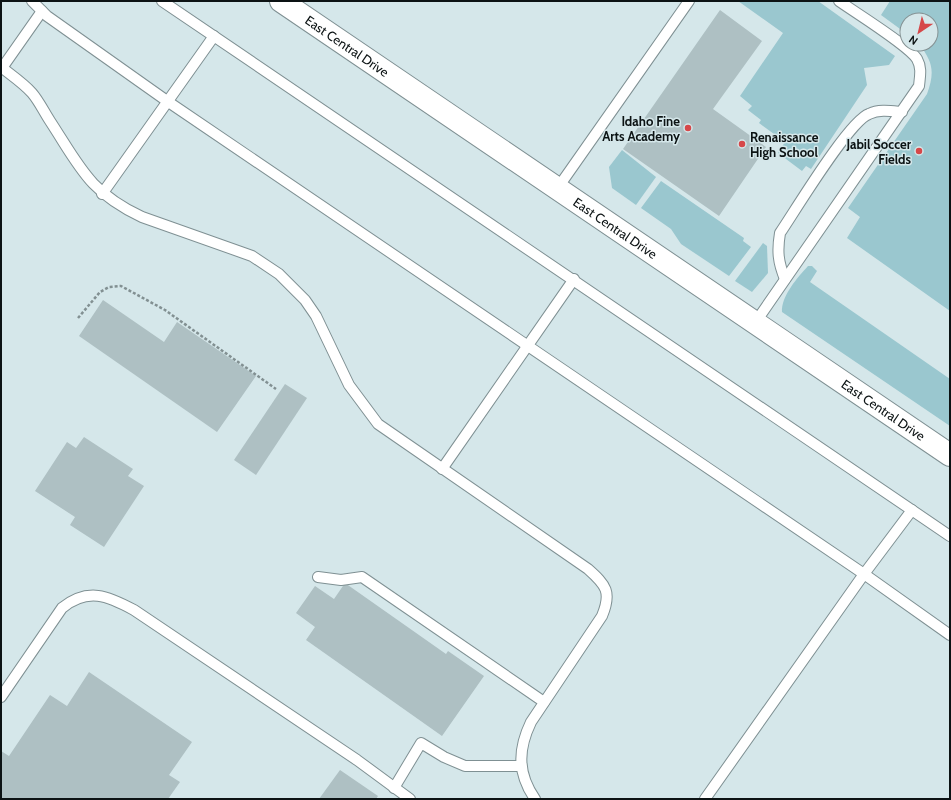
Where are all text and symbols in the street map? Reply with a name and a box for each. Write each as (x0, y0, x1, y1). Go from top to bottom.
street label: East Central Drive (302, 12, 392, 80)
north arrow (899, 12, 939, 52)
text: N (906, 32, 920, 48)
place label: Idaho Fine Arts Academy (602, 113, 680, 144)
marker: Idaho Fine Arts Academy (683, 123, 693, 133)
place label: Renaissance High School (750, 129, 819, 160)
place label: Jabil Soccer Fields (845, 136, 912, 167)
marker: Renaissance High School (737, 139, 747, 149)
marker: Jabil Soccer Fields (914, 146, 924, 156)
street label: East Central Drive (570, 194, 660, 262)
street label: East Central Drive (838, 376, 929, 444)

